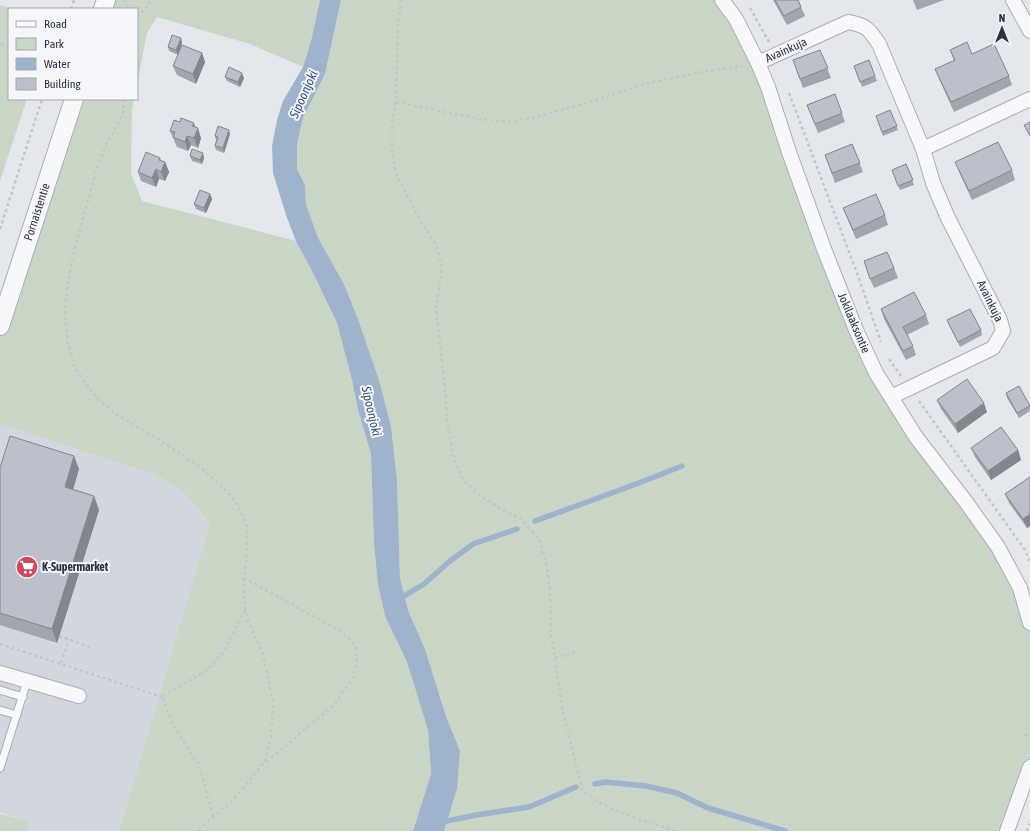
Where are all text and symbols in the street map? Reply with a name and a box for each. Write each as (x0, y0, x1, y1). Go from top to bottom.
legend (8, 8, 138, 100)
north arrow (982, 8, 1022, 48)
text: N (999, 12, 1005, 24)
text: Road (44, 17, 67, 31)
street label: Avainkuja (763, 35, 809, 65)
text: Park (44, 37, 65, 51)
text: Water (44, 57, 71, 71)
water label: Sipoonjoki (286, 68, 321, 121)
text: Building (44, 77, 82, 91)
street label: Pornaistentie (21, 181, 53, 243)
street label: Avainkuja (974, 278, 1006, 324)
street label: Jokilaaksontie (835, 291, 873, 355)
water label: Sipoonjoki (358, 384, 385, 437)
supermarket icon: K-Supermarket (14, 554, 40, 580)
place label: K-Supermarket (42, 560, 109, 574)

